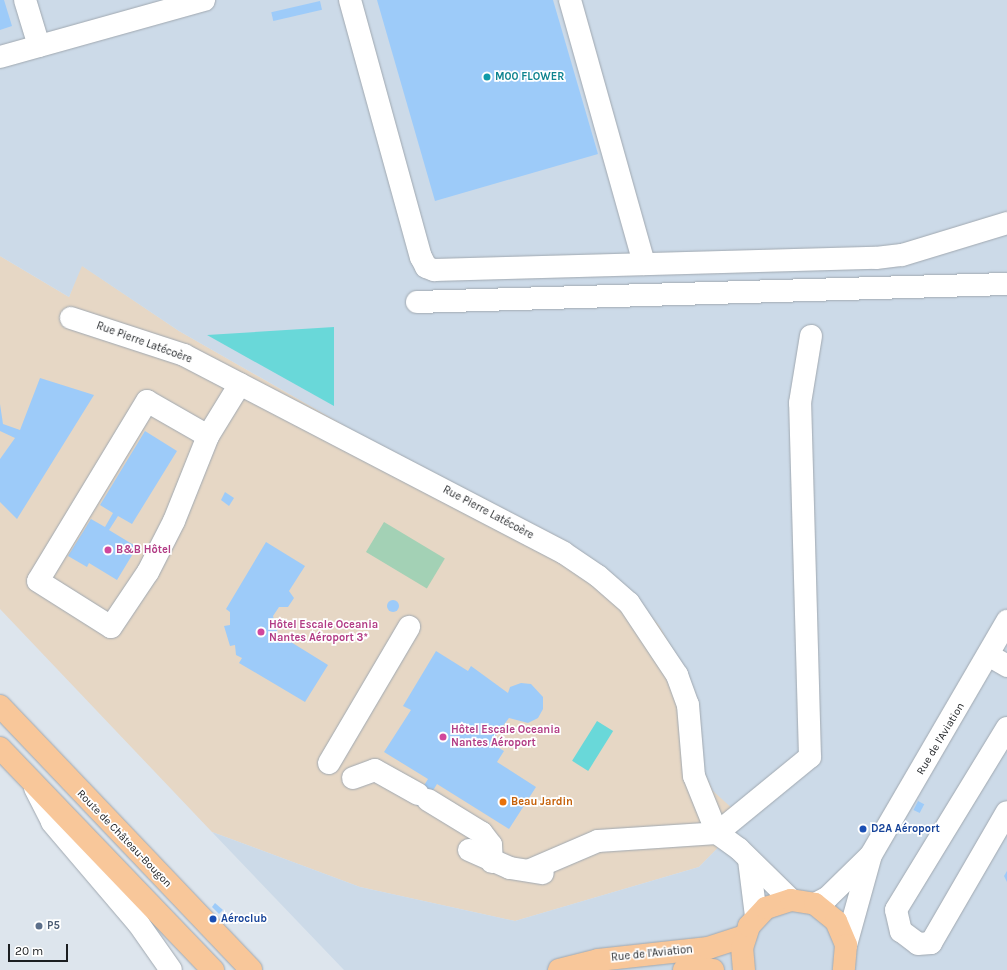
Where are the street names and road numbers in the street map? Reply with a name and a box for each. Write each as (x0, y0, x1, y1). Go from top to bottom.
street label: Rue Pierre Latécoère (94, 320, 194, 366)
street label: Rue Pierre Latécoère (440, 484, 536, 542)
street label: Rue de l'Aviation (914, 700, 968, 778)
street label: Route de Château-Bougon (74, 787, 174, 891)
street label: Rue de l'Aviation (611, 943, 693, 965)

